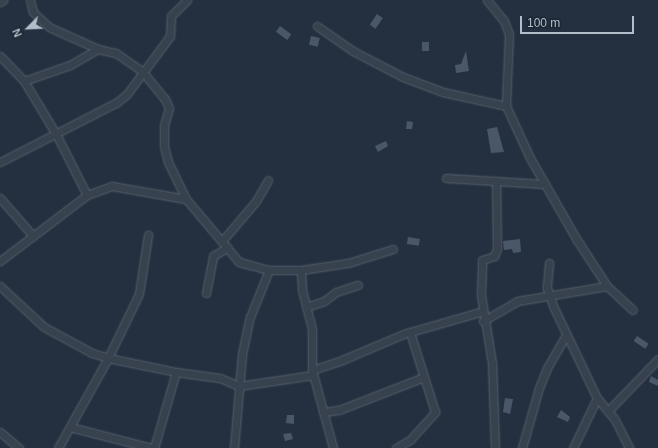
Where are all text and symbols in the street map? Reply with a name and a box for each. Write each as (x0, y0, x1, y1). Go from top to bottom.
north arrow (8, 8, 48, 48)
scale bar (522, 8, 636, 34)
text: 100 m (527, 16, 560, 30)
text: N (10, 27, 24, 39)

